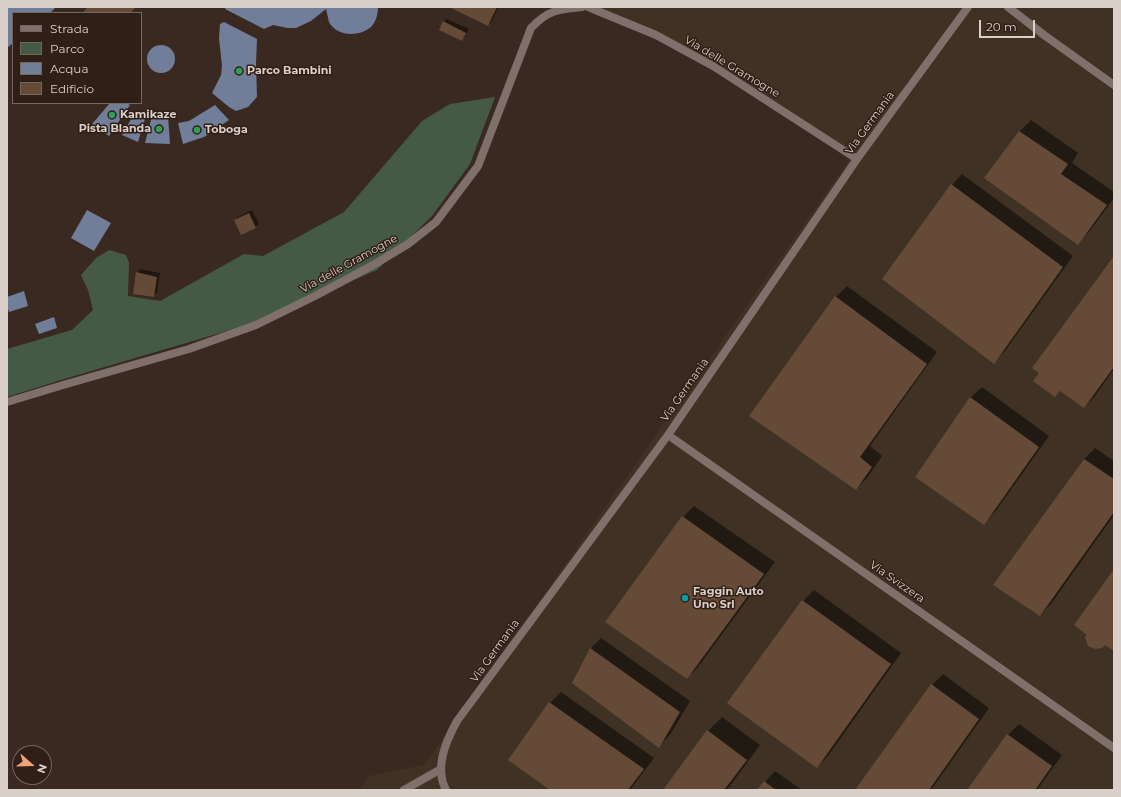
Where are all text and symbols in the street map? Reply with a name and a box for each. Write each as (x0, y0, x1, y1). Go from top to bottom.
legend (12, 12, 142, 104)
scale bar (981, 12, 1037, 38)
text: 20 m (986, 19, 1017, 34)
text: Strada (50, 21, 89, 36)
street label: Via delle Gramogne (682, 33, 782, 101)
text: Parco (50, 41, 84, 56)
text: Acqua (50, 61, 88, 76)
place label: Parco Bambini (247, 64, 332, 78)
marker: Parco Bambini (234, 66, 244, 76)
text: Edificio (50, 81, 94, 96)
street label: Via Germania (843, 89, 897, 157)
place label: Kamikaze (120, 108, 176, 122)
marker: Kamikaze (107, 110, 117, 120)
place label: Pista Blanda (79, 122, 151, 136)
place label: Toboga (205, 123, 248, 137)
marker: Pista Blanda (154, 124, 164, 134)
marker: Toboga (192, 125, 202, 135)
street label: Via delle Gramogne (298, 232, 400, 296)
street label: Via Germania (658, 356, 712, 424)
street label: Via Svizzera (867, 558, 927, 606)
place label: Faggin Auto Uno Srl (693, 585, 764, 611)
marker: Faggin Auto Uno Srl (680, 593, 690, 603)
street label: Via Germania (468, 617, 522, 685)
north arrow (12, 745, 52, 785)
text: N (34, 762, 50, 775)

